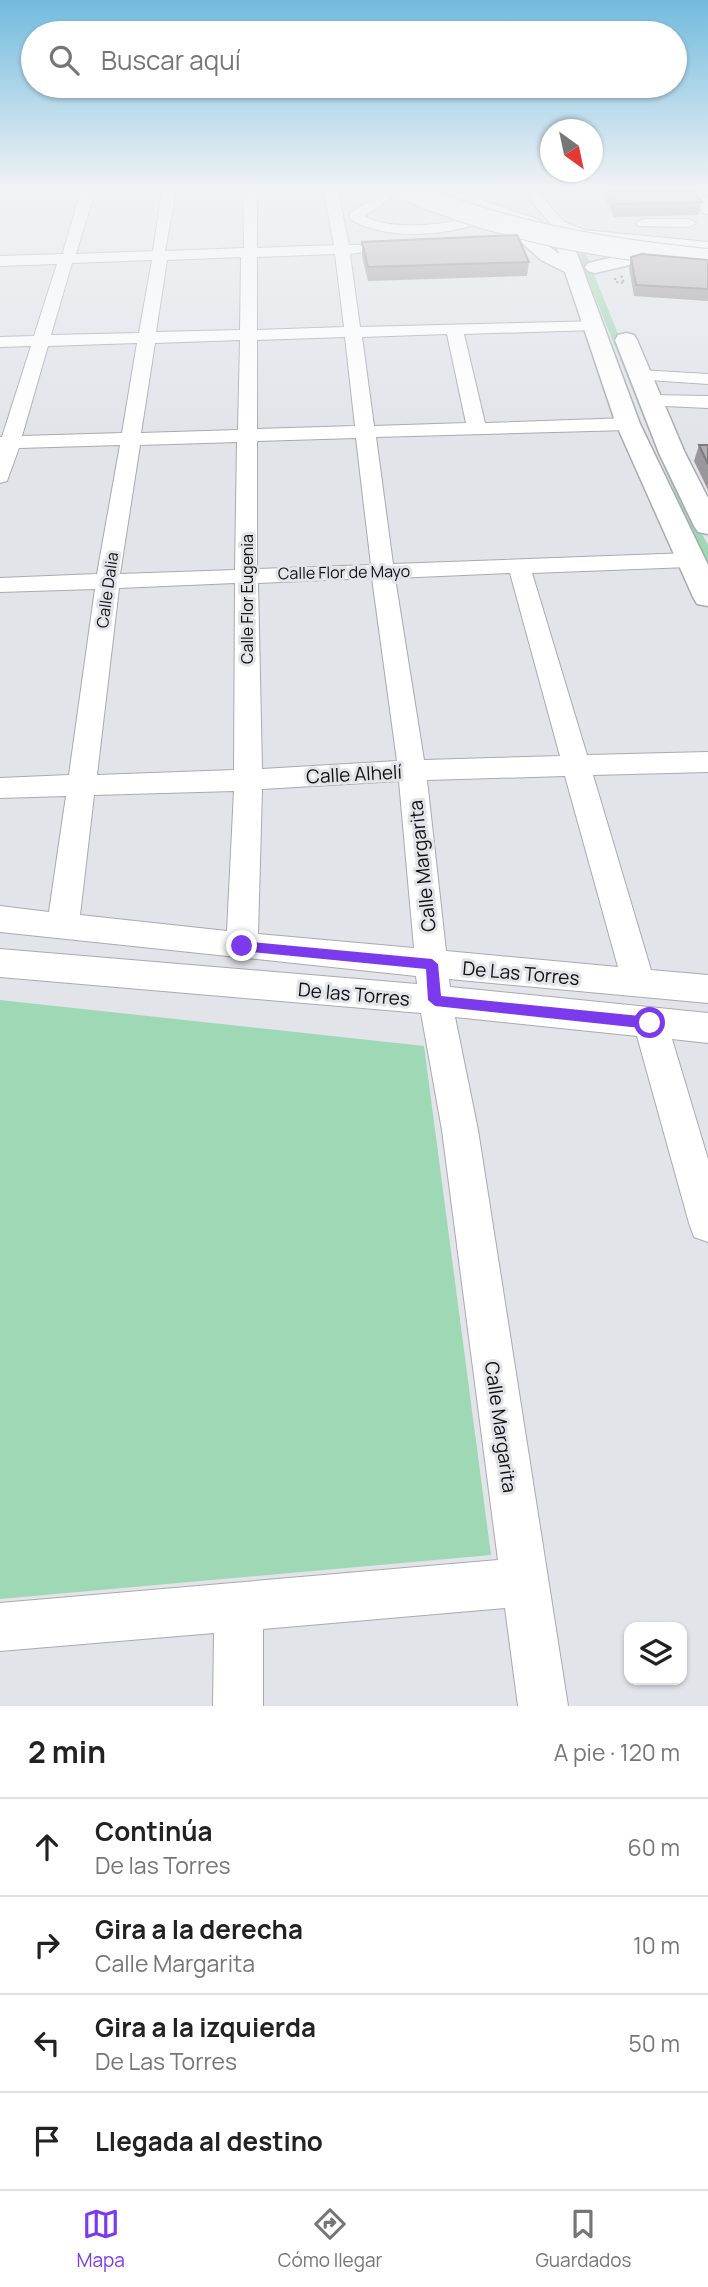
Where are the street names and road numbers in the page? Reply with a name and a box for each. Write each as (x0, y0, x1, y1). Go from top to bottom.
street label: Calle Flor Eugenia (236, 534, 258, 664)
street label: Calle Dalia (91, 551, 123, 629)
street label: Calle Flor de Mayo (278, 560, 410, 584)
street label: Calle Alhelí (306, 759, 402, 789)
street label: Calle Margarita (402, 799, 442, 933)
street label: De Las Torres (461, 955, 581, 991)
street label: De las Torres (297, 976, 411, 1012)
street label: Calle Margarita (479, 1360, 523, 1494)

